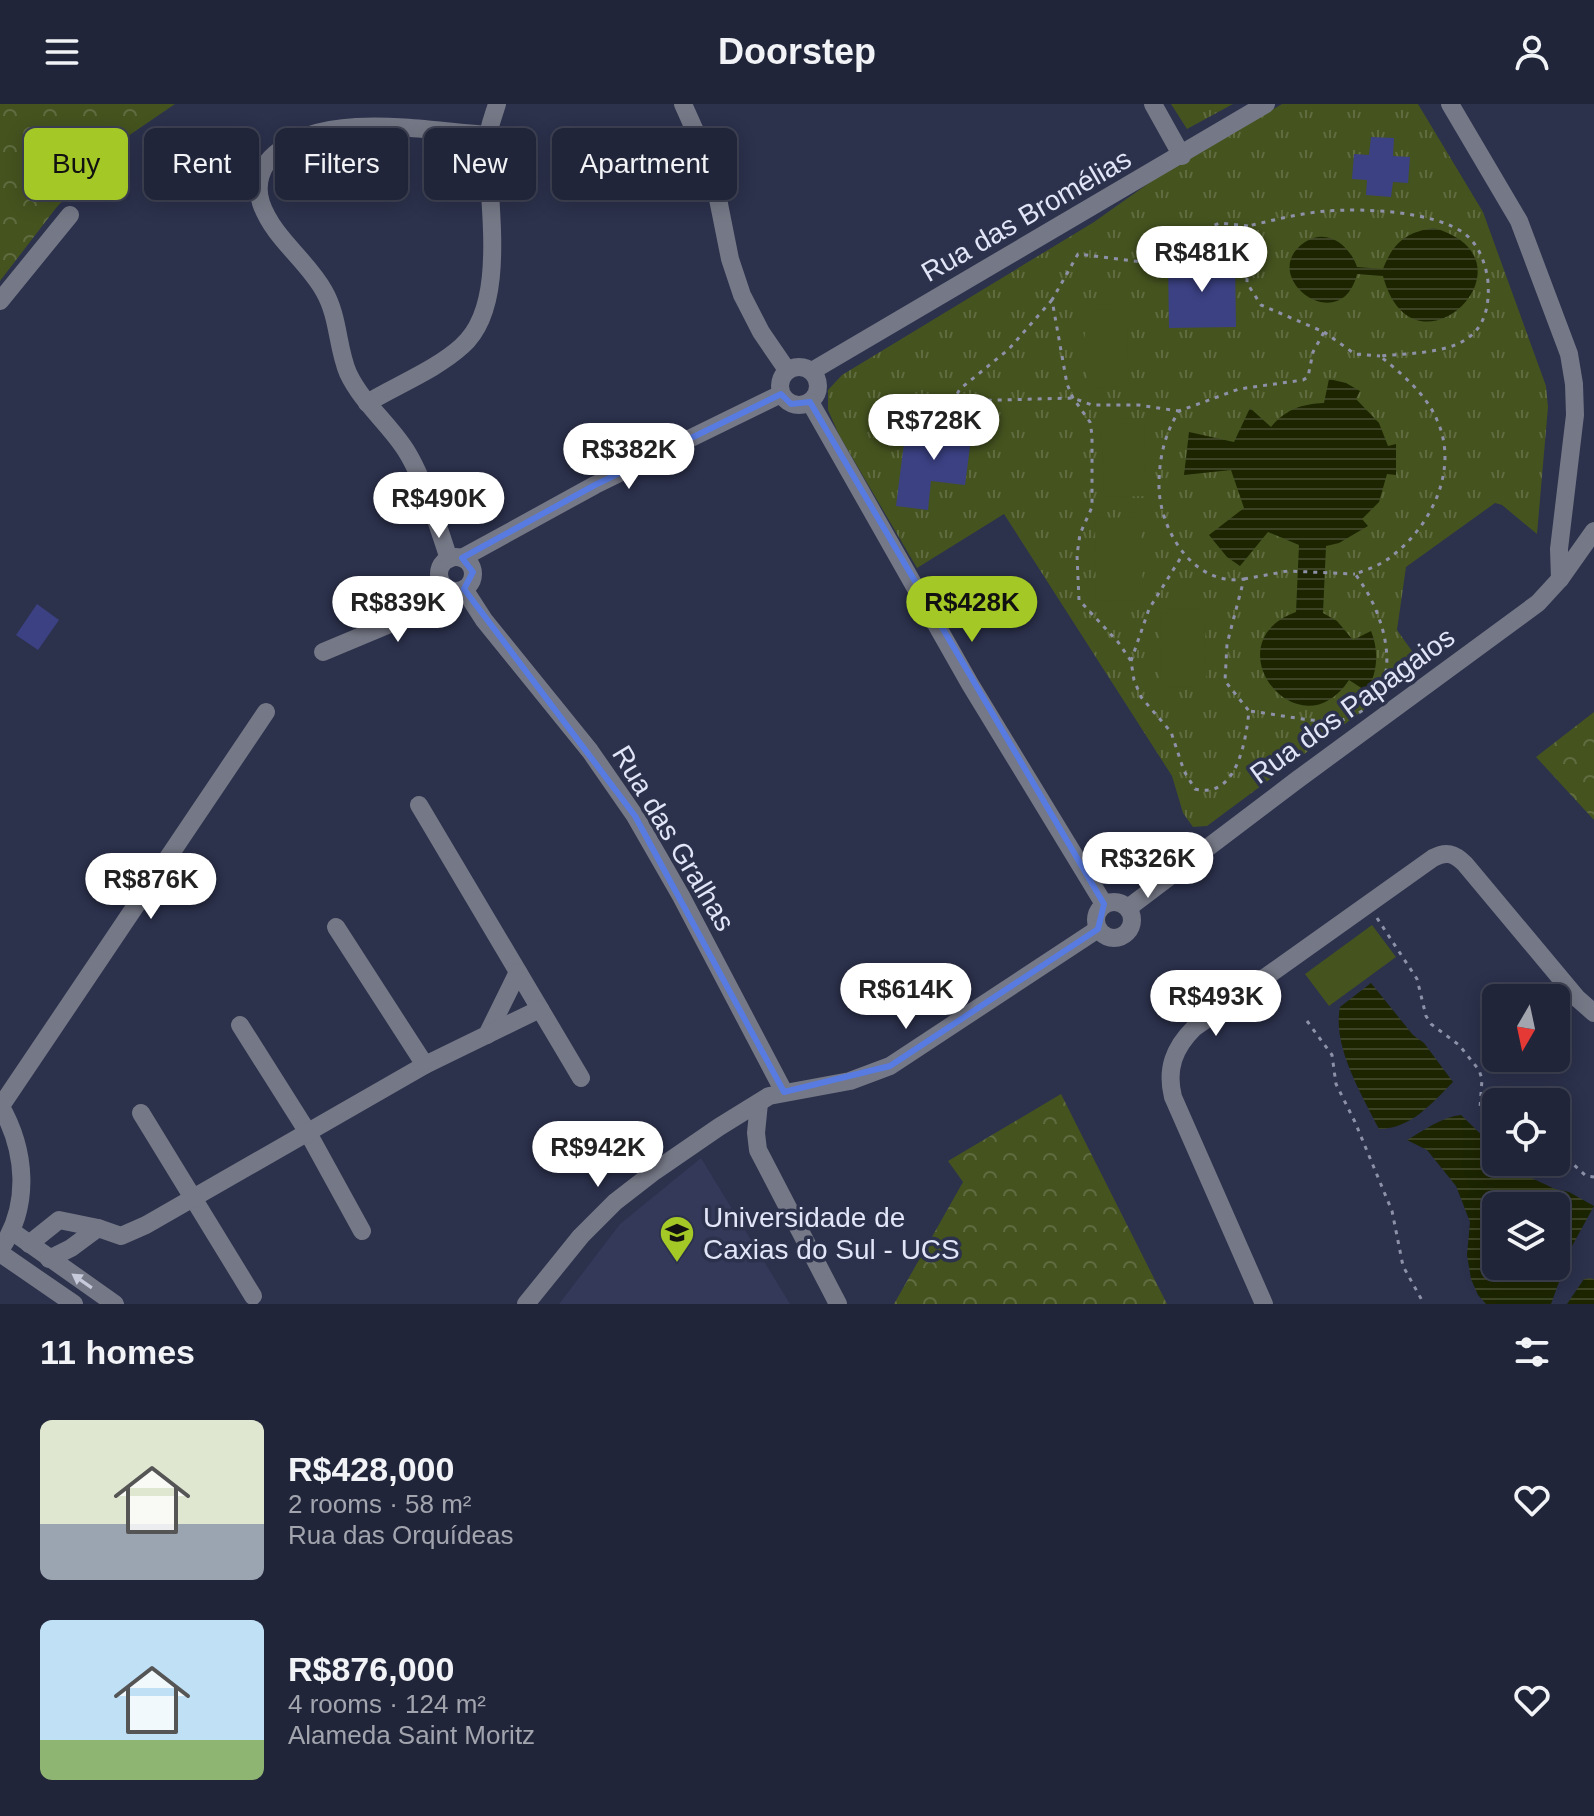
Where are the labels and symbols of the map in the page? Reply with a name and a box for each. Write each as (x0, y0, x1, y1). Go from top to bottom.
street label: Rua das Bromélias (916, 143, 1136, 288)
pin: R$481K (1137, 226, 1267, 294)
pin: R$728K (869, 394, 999, 462)
pin: R$382K (564, 423, 694, 491)
pin: R$490K (374, 472, 504, 540)
pin: R$839K (333, 576, 463, 644)
pin: R$428K (907, 576, 1037, 644)
street label: Rua dos Papagaios (1244, 621, 1460, 790)
street label: Rua das Gralhas (606, 740, 741, 936)
pin: R$326K (1083, 832, 1213, 900)
pin: R$876K (86, 853, 216, 921)
pin: R$614K (841, 963, 971, 1031)
pin: R$493K (1151, 970, 1281, 1038)
north arrow (1482, 984, 1570, 1072)
pin: R$942K (533, 1121, 663, 1189)
place label: Universidade de Caxias do Sul - UCS (703, 1202, 960, 1265)
school or university icon: Universidade de Caxias do Sul - UCS (658, 1214, 696, 1264)
one-way arrow (72, 1274, 93, 1289)

